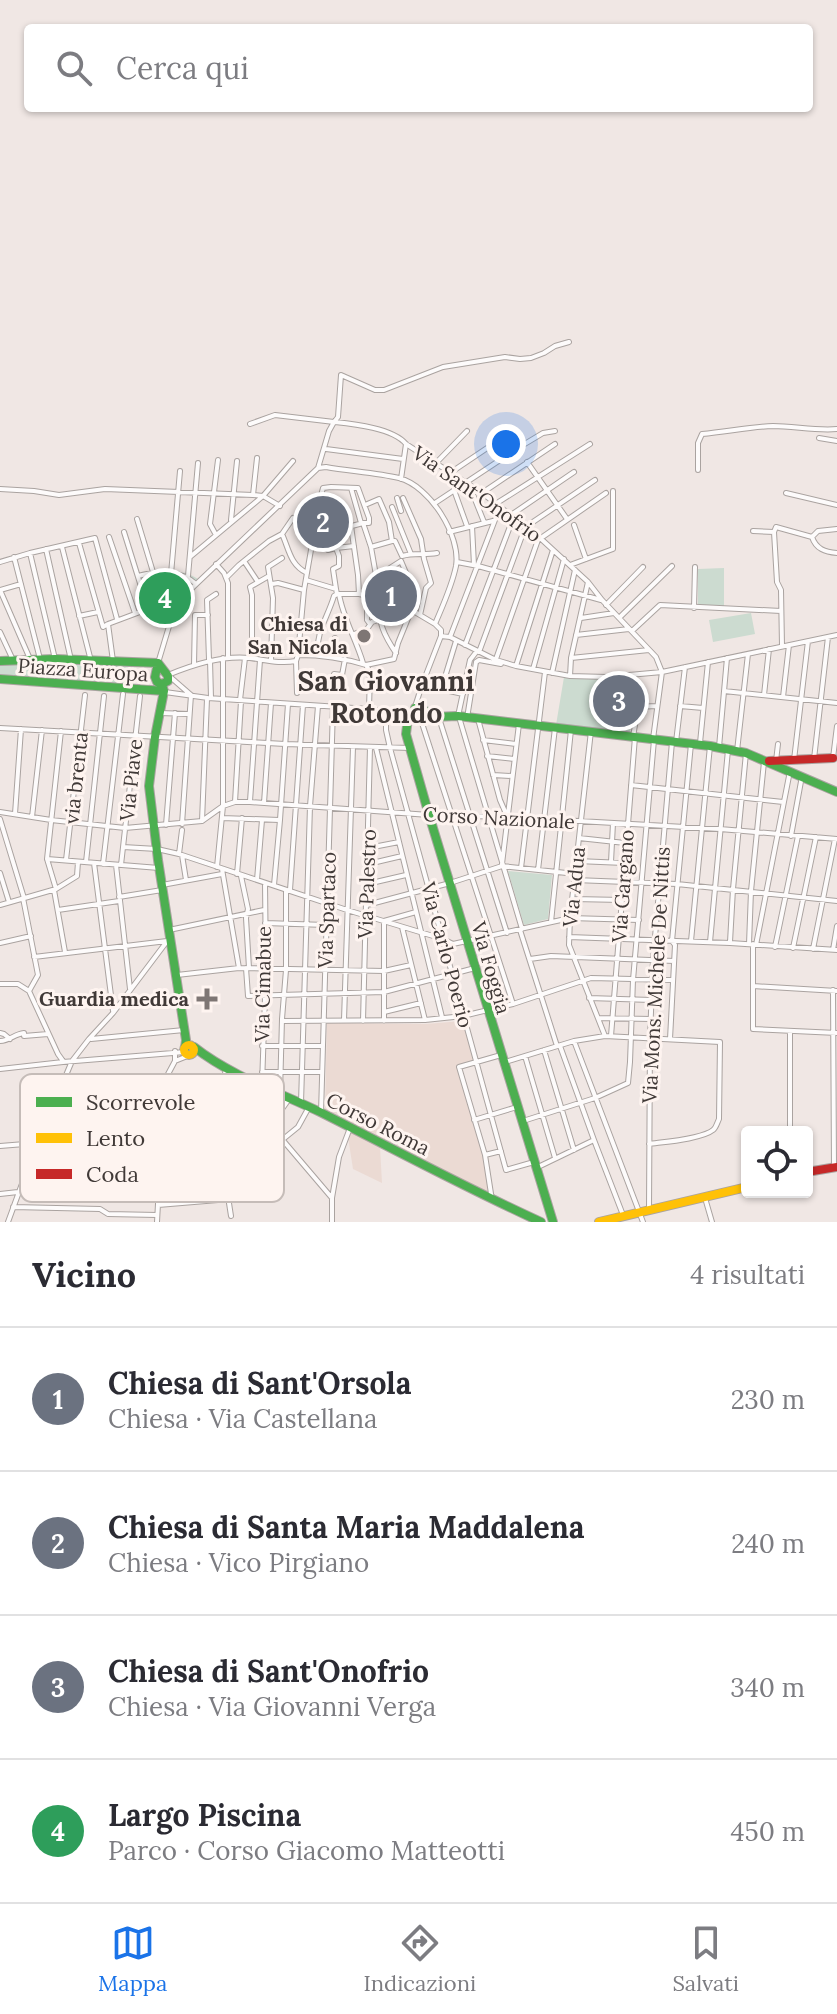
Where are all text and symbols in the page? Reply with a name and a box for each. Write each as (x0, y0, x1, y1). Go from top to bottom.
search box (24, 24, 813, 112)
icon: search (52, 46, 96, 90)
text: Cerca qui (116, 49, 249, 87)
your location (486, 424, 526, 464)
street label: Via Sant'Onofrio (407, 439, 547, 547)
pin: 2 (297, 492, 349, 552)
pin: 1 (365, 566, 417, 626)
pin: 4 (139, 568, 191, 628)
place label: Chiesa di San Nicola (248, 611, 349, 659)
marker: Chiesa di San Nicola (355, 627, 373, 645)
street label: Piazza Europa (17, 652, 149, 687)
district label: San Giovanni Rotondo (298, 663, 474, 731)
pin: 3 (593, 671, 645, 731)
street label: via brenta (58, 731, 93, 825)
street label: Via Piave (114, 737, 147, 823)
street label: Corso Nazionale (422, 801, 576, 834)
street label: Via Palestro (352, 829, 381, 940)
street label: Via Gargano (606, 829, 639, 944)
street label: Via Adua (557, 846, 590, 929)
street label: Via Mons. Michele De Nittis (636, 846, 675, 1105)
street label: Via Spartaco (312, 851, 341, 970)
street label: Via Carlo Poerio (416, 878, 479, 1030)
street label: Via Foggia (466, 918, 517, 1017)
street label: Via Cimabue (249, 926, 276, 1043)
place label: Guardia medica (39, 986, 190, 1011)
marker: Guardia medica (196, 988, 218, 1010)
legend (20, 1074, 284, 1202)
street label: Corso Roma (322, 1087, 434, 1160)
text: Scorrevole (86, 1088, 196, 1116)
text: Lento (86, 1124, 145, 1152)
map controls (741, 1126, 813, 1198)
button: locate (741, 1126, 813, 1198)
text: Coda (86, 1160, 139, 1188)
text: Vicino (32, 1253, 136, 1296)
text: 4 risultati (690, 1258, 805, 1291)
text: Chiesa di Sant'Orsola (108, 1364, 411, 1402)
text: 1 (53, 1383, 63, 1416)
text: 230 m (731, 1383, 805, 1416)
text: Chiesa · Via Castellana (108, 1402, 377, 1435)
text: Chiesa di Santa Maria Maddalena (108, 1508, 585, 1546)
text: 2 (51, 1527, 65, 1560)
text: 240 m (731, 1527, 805, 1560)
text: Chiesa · Vico Pirgiano (108, 1546, 369, 1579)
text: Chiesa di Sant'Onofrio (108, 1652, 429, 1690)
text: 3 (51, 1671, 65, 1704)
text: 340 m (730, 1671, 805, 1704)
text: Chiesa · Via Giovanni Verga (108, 1690, 436, 1723)
text: Largo Piscina (108, 1796, 301, 1834)
text: 4 (51, 1815, 65, 1848)
text: 450 m (731, 1815, 805, 1848)
text: Parco · Corso Giacomo Matteotti (108, 1834, 505, 1867)
tab: Mappa (98, 1921, 167, 1997)
tab: Indicazioni (363, 1921, 476, 1997)
tab: Salvati (672, 1921, 739, 1997)

